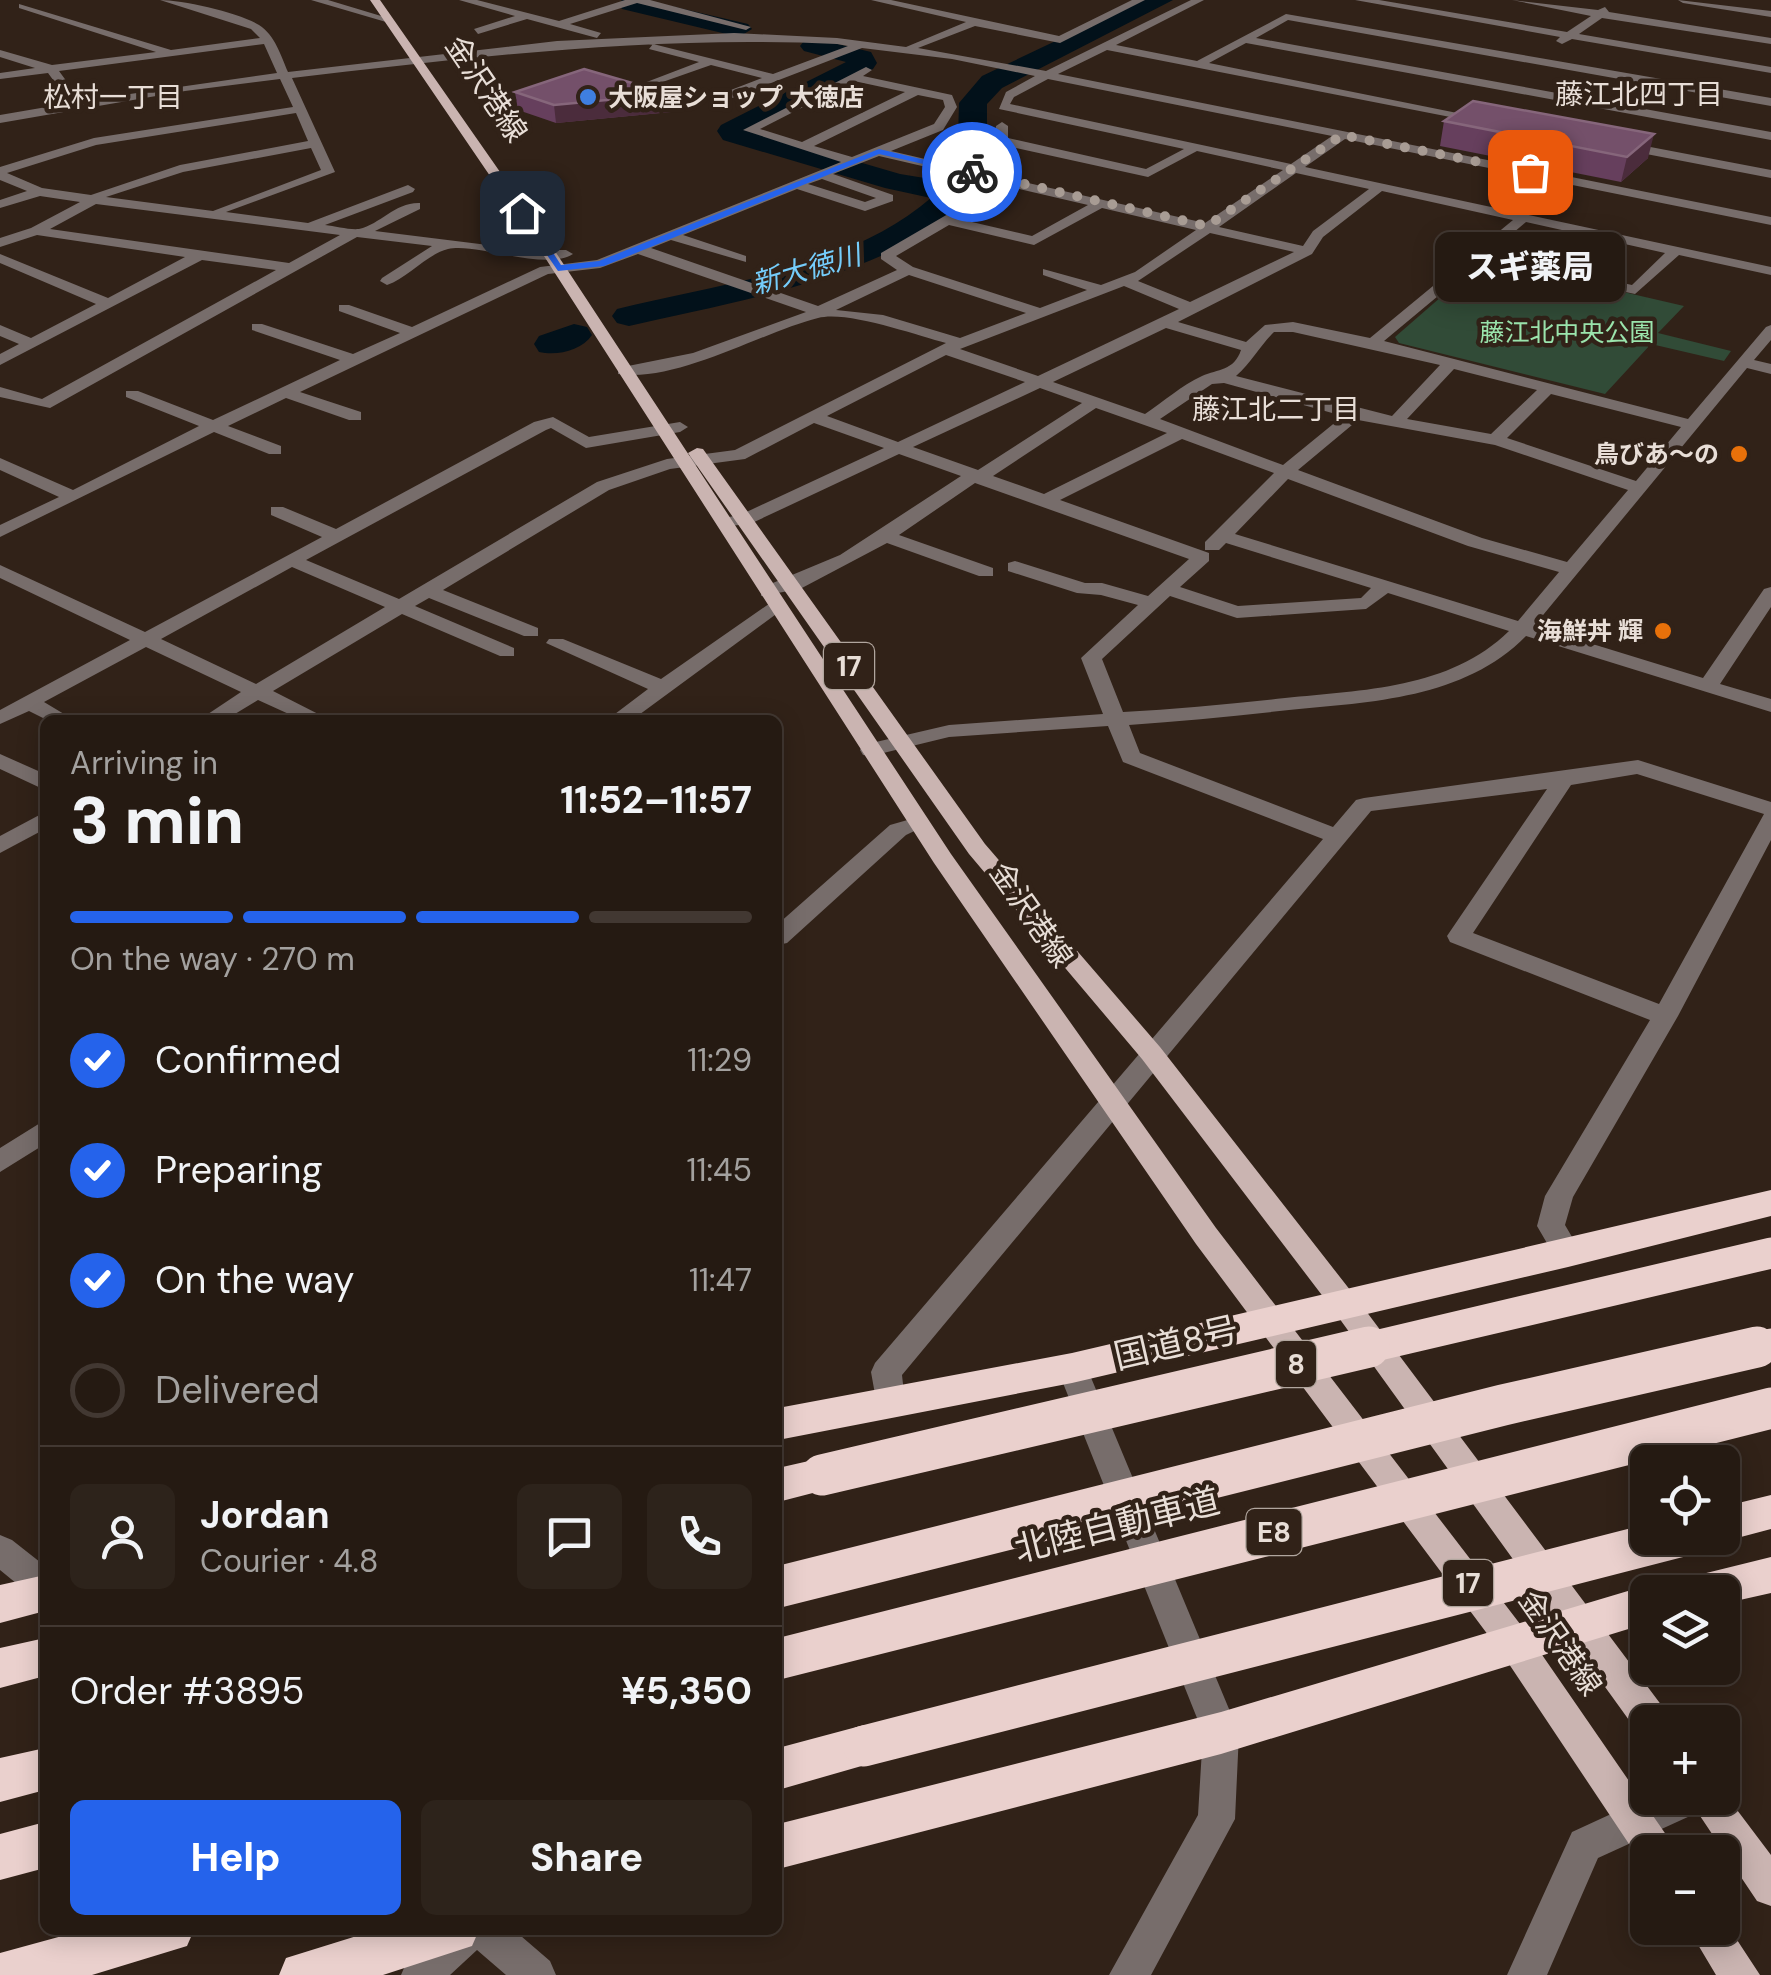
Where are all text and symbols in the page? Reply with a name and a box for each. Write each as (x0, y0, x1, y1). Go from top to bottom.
street label: 金沢港線 (437, 28, 536, 149)
district label: 藤江北四丁目 (1555, 76, 1723, 113)
district label: 松村一丁目 (43, 79, 183, 116)
place label: 大阪屋ショップ 大徳店 (608, 81, 864, 114)
marker: 大阪屋ショップ 大徳店 (577, 86, 599, 108)
courier (922, 122, 1022, 222)
pin (1488, 130, 1573, 215)
icon: bike (945, 145, 1000, 200)
icon: bag (1503, 145, 1558, 200)
pin (480, 171, 565, 256)
icon: home (495, 186, 550, 241)
callout: スギ薬局 (1435, 232, 1625, 302)
water label: 新大徳川 (747, 235, 868, 303)
text: スギ薬局 (1466, 246, 1594, 288)
park label: 藤江北中央公園 (1479, 316, 1655, 349)
district label: 藤江北二丁目 (1192, 391, 1360, 428)
place label: 鳥びあ〜の (1594, 438, 1719, 471)
marker: 鳥びあ〜の (1728, 443, 1750, 465)
place label: 海鮮丼 輝 (1537, 615, 1643, 648)
marker: 海鮮丼 輝 (1652, 620, 1674, 642)
road number: 17 (824, 643, 874, 689)
text: Arriving in (70, 742, 218, 784)
text: 11:52–11:57 (560, 775, 752, 825)
text: 3 min (70, 779, 244, 863)
street label: 金沢港線 (981, 854, 1082, 975)
text: On the way · 270 m (70, 938, 355, 980)
icon: check (70, 1033, 125, 1088)
text: Confirmed (155, 1035, 341, 1085)
text: 11:29 (687, 1039, 752, 1081)
icon: check (70, 1143, 125, 1198)
text: Preparing (155, 1145, 323, 1195)
text: 11:45 (687, 1149, 752, 1191)
icon: check (70, 1253, 125, 1308)
text: On the way (155, 1255, 354, 1305)
text: 11:47 (689, 1259, 752, 1301)
street label: 国道8号 (1109, 1306, 1243, 1380)
road number: 8 (1276, 1341, 1316, 1387)
text: Delivered (155, 1365, 320, 1415)
map controls (1630, 1445, 1740, 1945)
button: locate (1630, 1445, 1740, 1555)
street label: 北陸自動車道 (1010, 1477, 1224, 1573)
button: person (70, 1484, 175, 1589)
button: chat (517, 1484, 622, 1589)
button: phone (647, 1484, 752, 1589)
text: Jordan (200, 1490, 330, 1540)
road number: E8 (1246, 1509, 1302, 1555)
text: Courier · 4.8 (200, 1540, 378, 1582)
road number: 17 (1443, 1560, 1493, 1606)
button: layers (1630, 1575, 1740, 1685)
street label: 金沢港線 (1510, 1582, 1611, 1703)
text: Order #3895 (70, 1666, 304, 1716)
text: ¥5,350 (621, 1666, 752, 1716)
button: + (1630, 1705, 1740, 1815)
button: Help (70, 1800, 401, 1915)
button: Share (421, 1800, 752, 1915)
button: − (1630, 1835, 1740, 1945)

